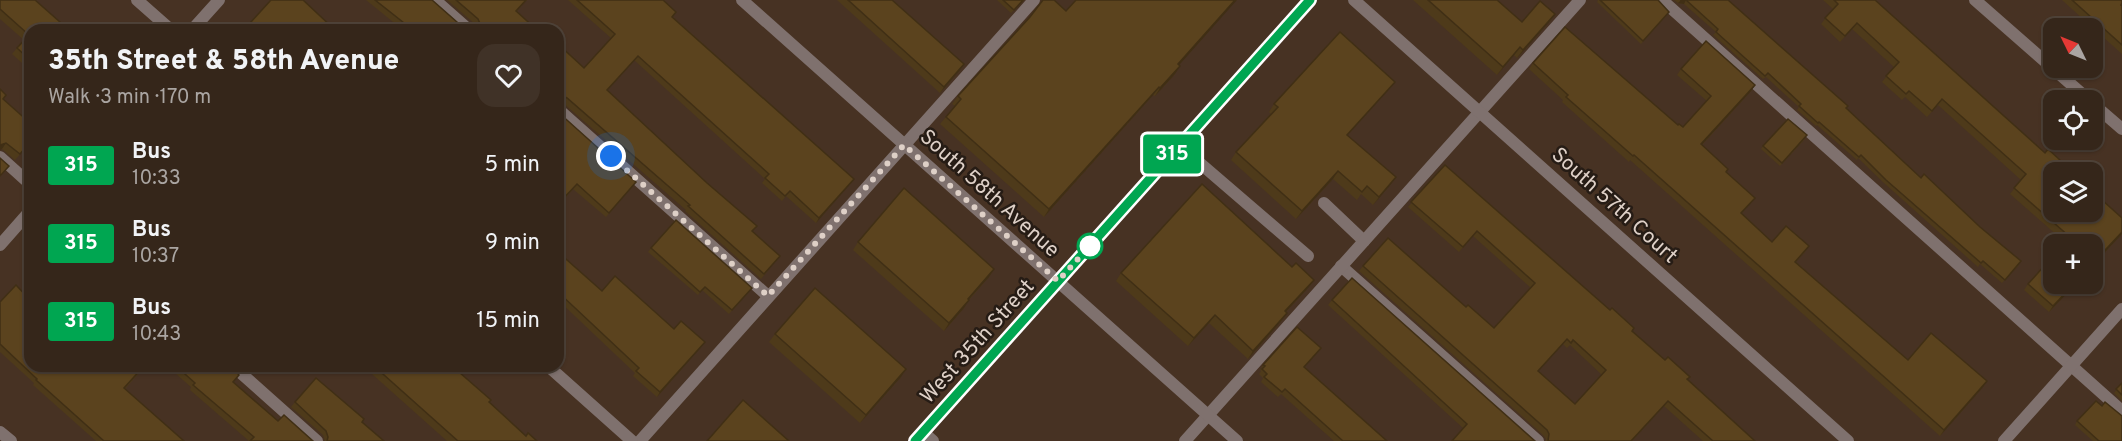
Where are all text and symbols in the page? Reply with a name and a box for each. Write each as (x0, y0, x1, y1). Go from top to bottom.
north arrow (2043, 18, 2103, 78)
map controls (2043, 18, 2103, 294)
text: 35th Street & 58th Avenue (48, 44, 399, 80)
button: heart (477, 44, 540, 107)
text: Walk · 3 min · 170 m (48, 85, 211, 111)
button: locate (2043, 90, 2103, 150)
street label: South 58th Avenue (913, 124, 1065, 264)
line badge: 315 (1138, 134, 1206, 174)
text: Bus (132, 139, 171, 166)
your location (596, 141, 626, 171)
text: 315 (1155, 141, 1189, 168)
street label: South 57th Court (1545, 142, 1683, 270)
text: 315 (64, 152, 98, 179)
text: 5 min (485, 152, 540, 179)
button: layers (2043, 162, 2103, 222)
text: 10:33 (132, 166, 181, 192)
text: Bus (132, 217, 171, 244)
text: 315 (64, 230, 98, 257)
text: 9 min (485, 230, 540, 257)
unlabelled marker (1077, 233, 1103, 259)
button: + (2043, 234, 2103, 294)
text: 10:37 (132, 244, 179, 270)
street label: West 35th Street (915, 274, 1041, 410)
text: Bus (132, 295, 171, 322)
text: 315 (64, 308, 98, 335)
text: 15 min (476, 308, 540, 335)
text: 10:43 (132, 322, 181, 348)

